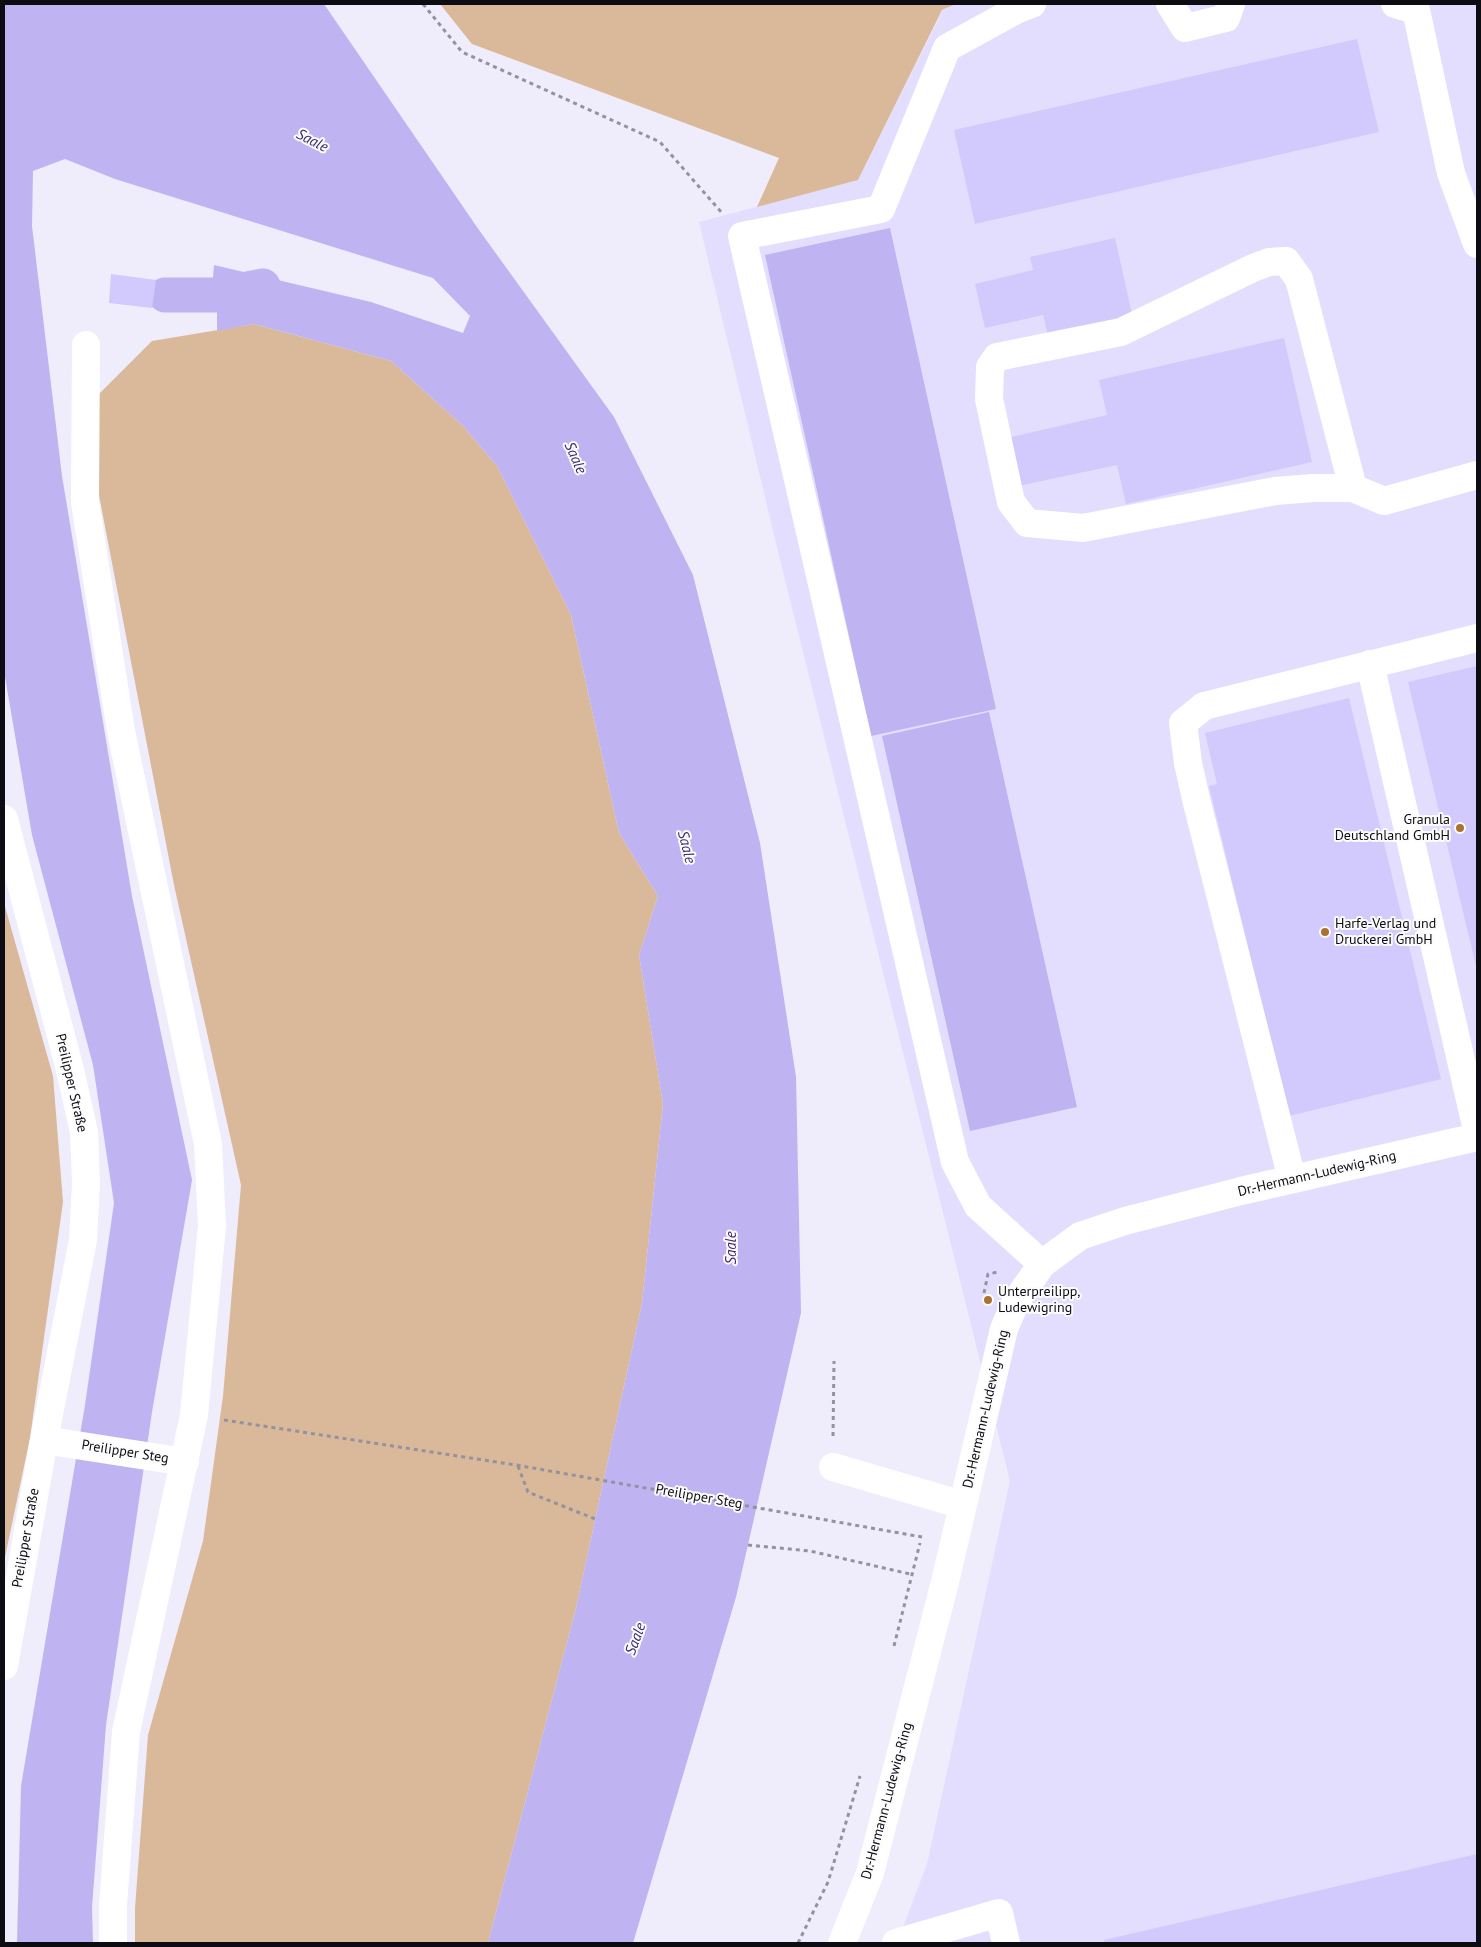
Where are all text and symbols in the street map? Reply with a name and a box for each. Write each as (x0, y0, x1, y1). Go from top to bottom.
water label: Saale (293, 125, 331, 157)
water label: Saale (560, 439, 590, 477)
place label: Granula Deutschland GmbH (1335, 812, 1450, 844)
marker: Granula Deutschland GmbH (1454, 822, 1466, 834)
water label: Saale (673, 829, 699, 865)
place label: Harfe-Verlag und Druckerei GmbH (1335, 916, 1436, 949)
marker: Harfe-Verlag und Druckerei GmbH (1319, 926, 1331, 938)
street label: Preilipper Straße (51, 1032, 91, 1134)
street label: Dr.-Hermann-Ludewig-Ring (1236, 1148, 1398, 1200)
water label: Saale (723, 1231, 741, 1265)
place label: Unterpreilipp, Ludewigring (998, 1284, 1080, 1316)
marker: Unterpreilipp, Ludewigring (982, 1294, 994, 1306)
street label: Dr.-Hermann-Ludewig-Ring (960, 1328, 1012, 1490)
street label: Preilipper Steg (80, 1437, 170, 1467)
street label: Preilipper Steg (654, 1481, 744, 1513)
street label: Preilipper Straße (9, 1487, 43, 1589)
water label: Saale (622, 1620, 650, 1658)
street label: Dr.-Hermann-Ludewig-Ring (858, 1721, 916, 1881)

